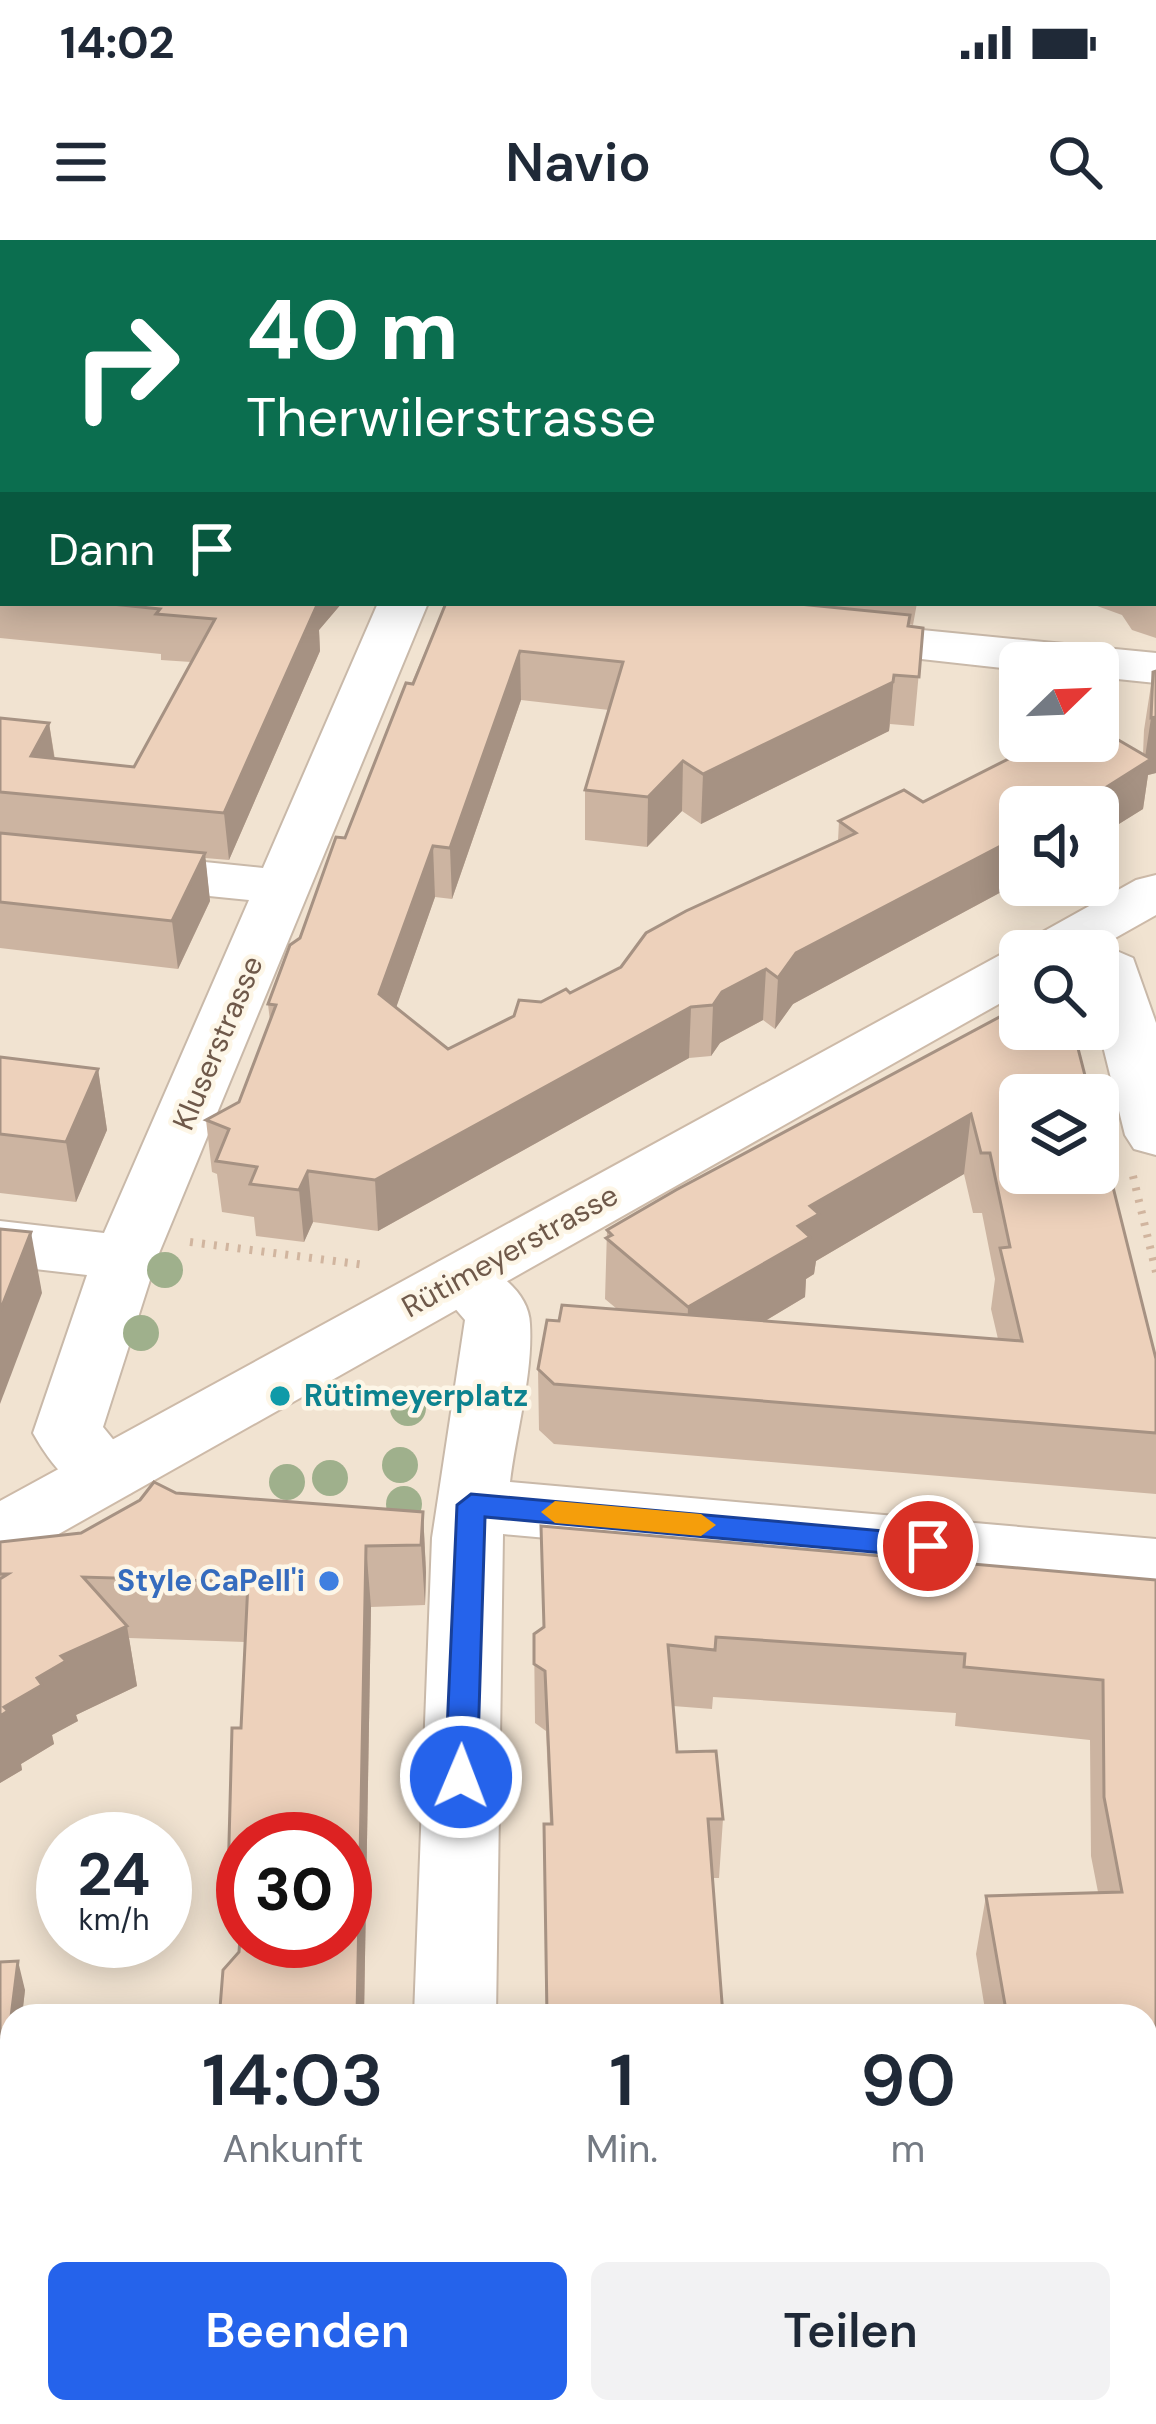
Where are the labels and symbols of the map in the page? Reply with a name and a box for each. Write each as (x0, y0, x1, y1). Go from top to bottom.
north arrow (999, 642, 1119, 762)
street label: Kluserstrasse (163, 950, 272, 1136)
street label: Rütimeyerstrasse (395, 1175, 625, 1326)
place label: Rütimeyerplatz (304, 1376, 528, 1415)
marker: Rütimeyerplatz (267, 1383, 293, 1409)
pin (877, 1495, 979, 1597)
place label: Style CaPell'i (117, 1561, 305, 1600)
marker: Style CaPell'i (316, 1568, 342, 1594)
position arrow (398, 1714, 524, 1840)
speed limit sign: 30 (216, 1812, 372, 1968)

